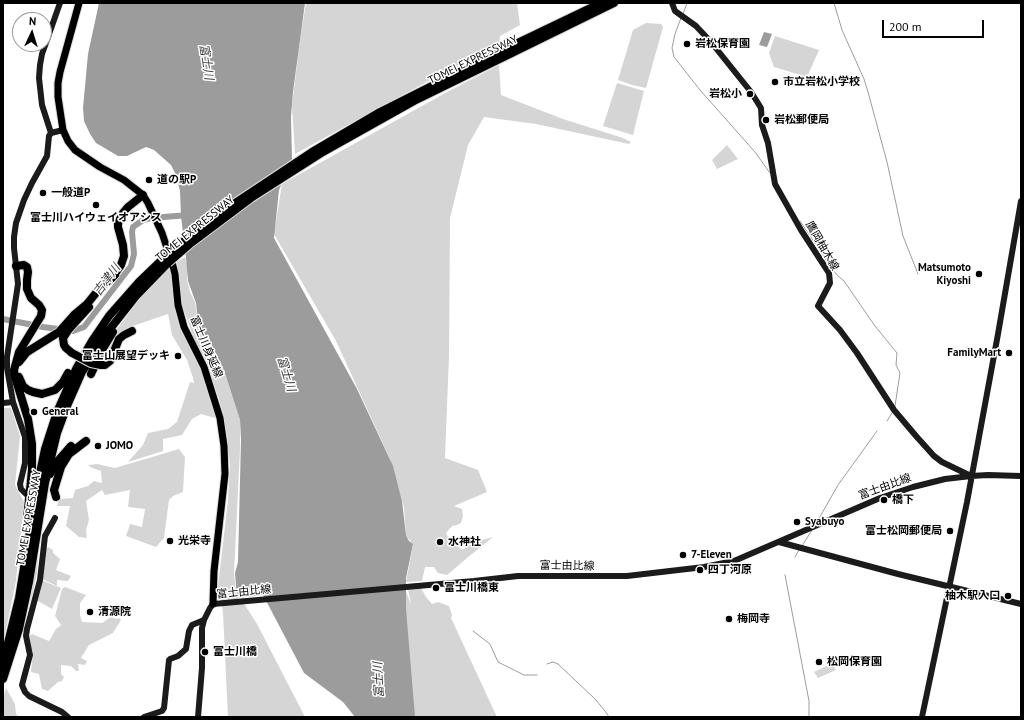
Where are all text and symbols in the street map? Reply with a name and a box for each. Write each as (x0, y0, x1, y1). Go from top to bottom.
north arrow (12, 12, 52, 52)
scale bar (884, 12, 986, 38)
text: N (29, 14, 37, 28)
text: 200 m (889, 19, 922, 34)
street label: TOMEI EXPRESSWAY (426, 33, 520, 87)
place label: 岩松保育園 (695, 37, 750, 51)
marker: 岩松保育園 (682, 39, 692, 49)
water label: 富士川 (196, 43, 216, 81)
place label: 市立岩松小学校 (783, 75, 860, 89)
marker: 市立岩松小学校 (770, 77, 780, 87)
place label: 岩松小 (709, 87, 742, 101)
marker: 岩松小 (745, 89, 755, 99)
place label: 岩松郵便局 (774, 113, 829, 127)
marker: 岩松郵便局 (761, 115, 771, 125)
place label: 道の駅P (157, 173, 196, 187)
marker: 道の駅P (144, 175, 154, 185)
place label: 一般道P (51, 186, 90, 200)
marker: 一般道P (38, 188, 48, 198)
street label: TOMEI EXPRESSWAY (153, 193, 237, 265)
marker: 富士川ハイウェイオアシス (91, 200, 101, 210)
place label: 富士川ハイウェイオアシス (30, 211, 162, 225)
street label: 鷹岡柚木線 (803, 219, 841, 273)
water label: 吉津川 (90, 261, 124, 299)
place label: Matsumoto Kiyoshi (918, 261, 971, 287)
marker: Matsumoto Kiyoshi (974, 269, 984, 279)
street label: 富士川身延線 (187, 314, 225, 380)
place label: FamilyMart (947, 346, 1001, 360)
marker: FamilyMart (1004, 348, 1014, 358)
place label: 富士山展望デッキ (82, 349, 170, 363)
marker: 富士山展望デッキ (173, 351, 183, 361)
water label: 富士川 (274, 355, 298, 393)
place label: General (42, 405, 78, 419)
marker: General (29, 407, 39, 417)
place label: JOMO (106, 439, 133, 453)
marker: JOMO (93, 441, 103, 451)
street label: TOMEI EXPRESSWAY (14, 469, 44, 567)
street label: 富士由比線 (857, 471, 913, 503)
place label: 橋下 (892, 493, 914, 507)
marker: 橋下 (879, 495, 889, 505)
place label: Syabuyo (805, 515, 844, 529)
marker: Syabuyo (792, 517, 802, 527)
place label: 富士松岡郵便局 (865, 524, 942, 538)
marker: 富士松岡郵便局 (945, 526, 955, 536)
place label: 光栄寺 (178, 534, 211, 548)
place label: 水神社 (448, 535, 481, 549)
marker: 光栄寺 (165, 536, 175, 546)
marker: 水神社 (435, 537, 445, 547)
place label: 7-Eleven (691, 548, 732, 562)
marker: 7-Eleven (678, 550, 688, 560)
street label: 富士由比線 (539, 559, 595, 573)
place label: 四丁河原 (708, 563, 752, 577)
marker: 四丁河原 (695, 565, 705, 575)
place label: 富士川橋東 (444, 581, 499, 595)
street label: 富士由比線 (216, 583, 272, 601)
marker: 富士川橋東 (431, 583, 441, 593)
place label: 柚木駅入口 (945, 589, 1000, 603)
marker: 柚木駅入口 (1003, 591, 1013, 601)
place label: 清源院 (98, 605, 131, 619)
marker: 清源院 (85, 607, 95, 617)
place label: 梅岡寺 (737, 612, 770, 626)
marker: 梅岡寺 (724, 614, 734, 624)
place label: 富士川橋 (213, 645, 257, 659)
marker: 富士川橋 (200, 647, 210, 657)
place label: 松岡保育園 (827, 655, 882, 669)
marker: 松岡保育園 (814, 657, 824, 667)
water label: 富士川 (371, 662, 387, 698)

